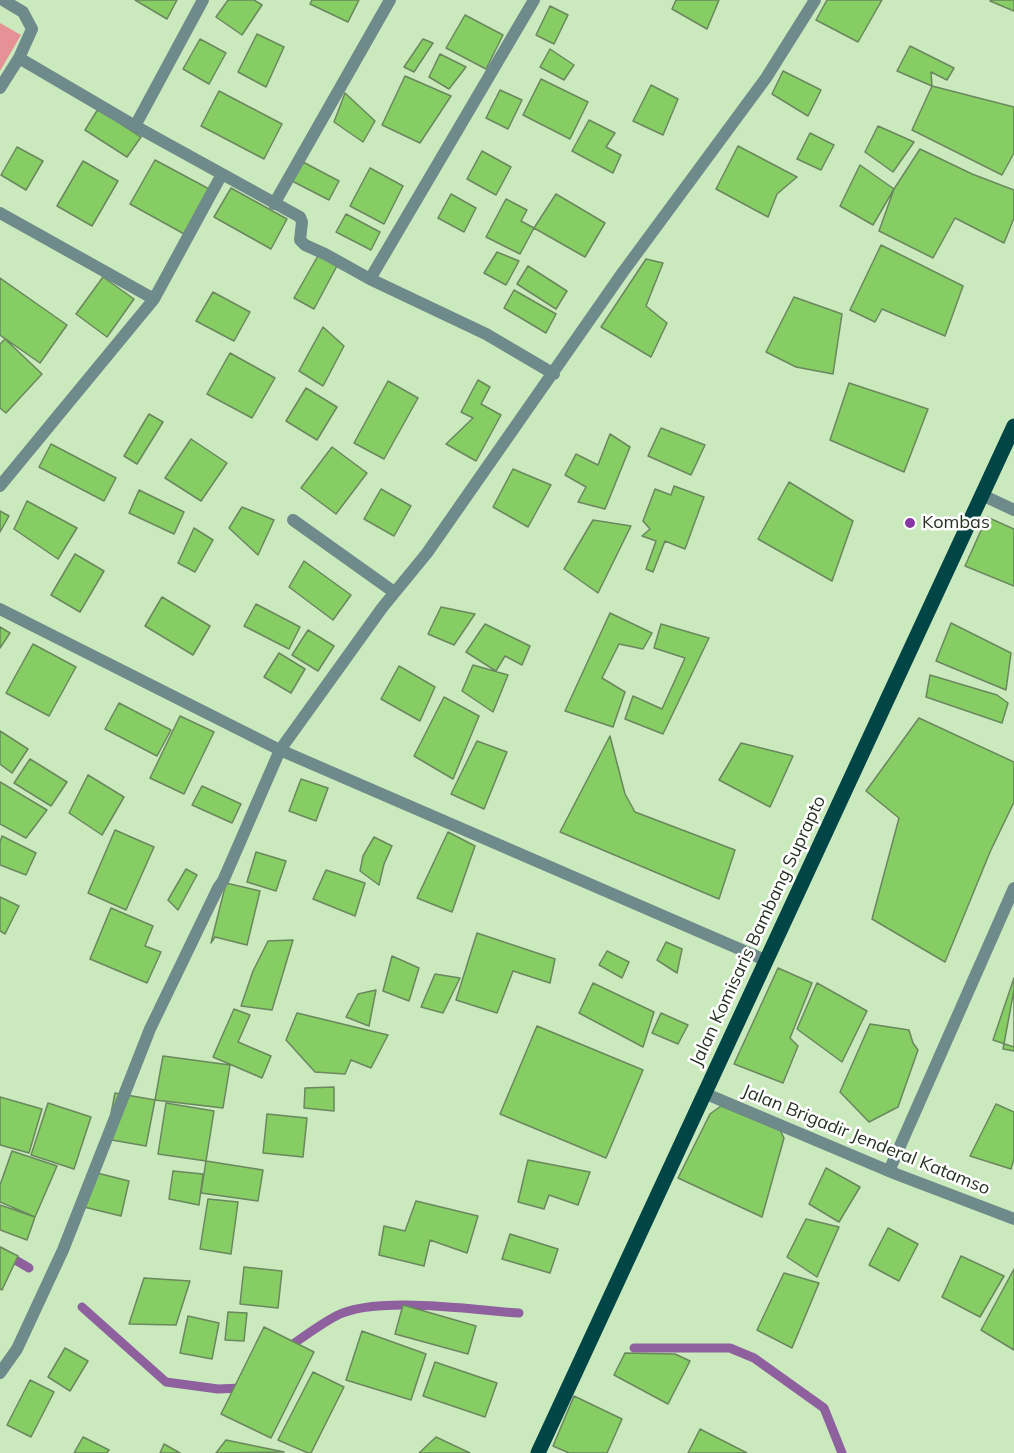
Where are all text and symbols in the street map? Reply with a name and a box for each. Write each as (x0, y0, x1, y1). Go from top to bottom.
place label: Kombas (922, 512, 990, 534)
marker: Kombas (903, 516, 917, 530)
street label: Jalan Komisaris Bambang Suprapto (686, 792, 830, 1070)
street label: Jalan Brigadir Jenderal Katamso (739, 1080, 993, 1200)

